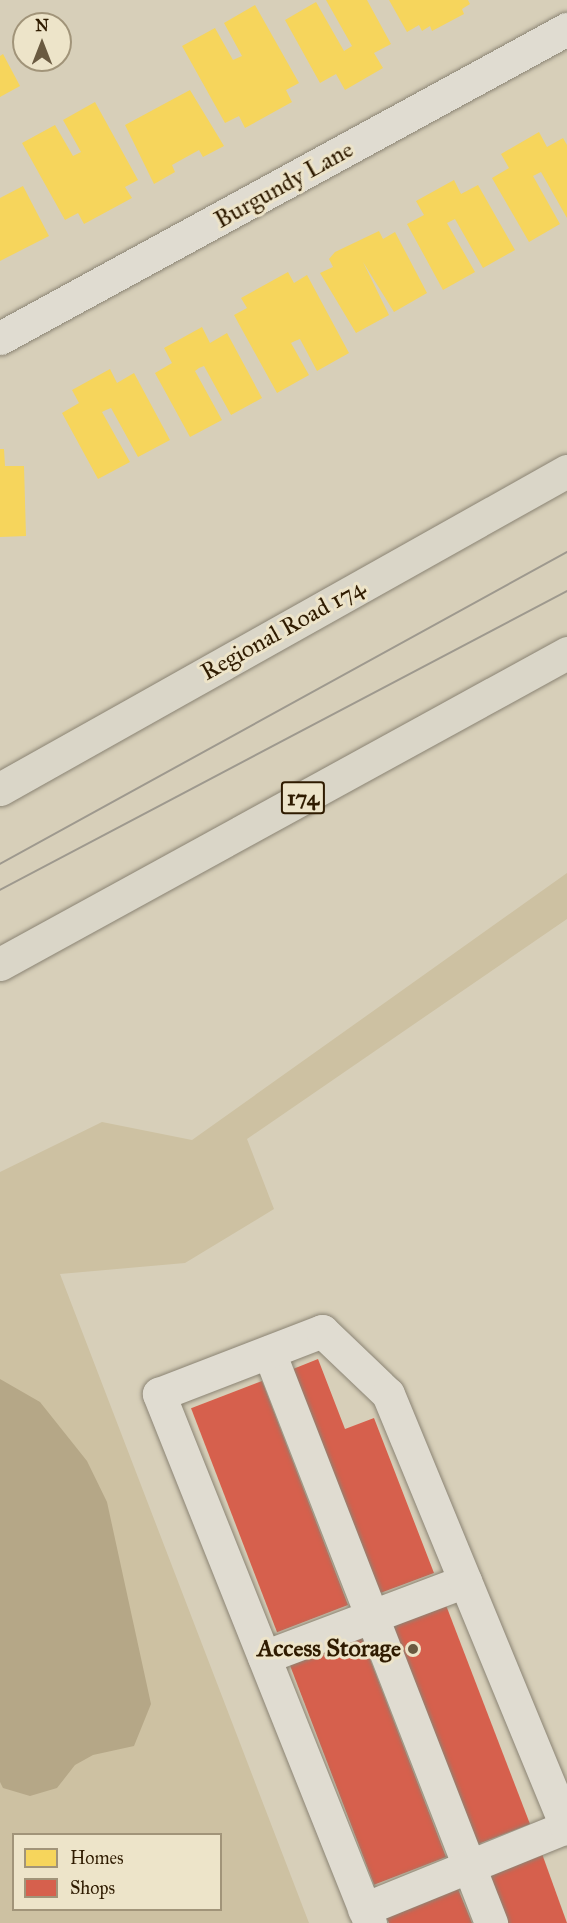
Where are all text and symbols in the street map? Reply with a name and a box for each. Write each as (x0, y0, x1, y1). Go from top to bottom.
north arrow (12, 12, 72, 72)
text: N (35, 16, 49, 35)
street label: Burgundy Lane (210, 135, 358, 235)
street label: Regional Road 174 (196, 573, 370, 687)
road number: 174 (280, 779, 326, 817)
place label: Access Storage (257, 1635, 401, 1663)
marker: Access Storage (406, 1642, 420, 1656)
legend (12, 1833, 222, 1911)
text: Homes (70, 1847, 124, 1869)
text: Shops (70, 1877, 115, 1899)

